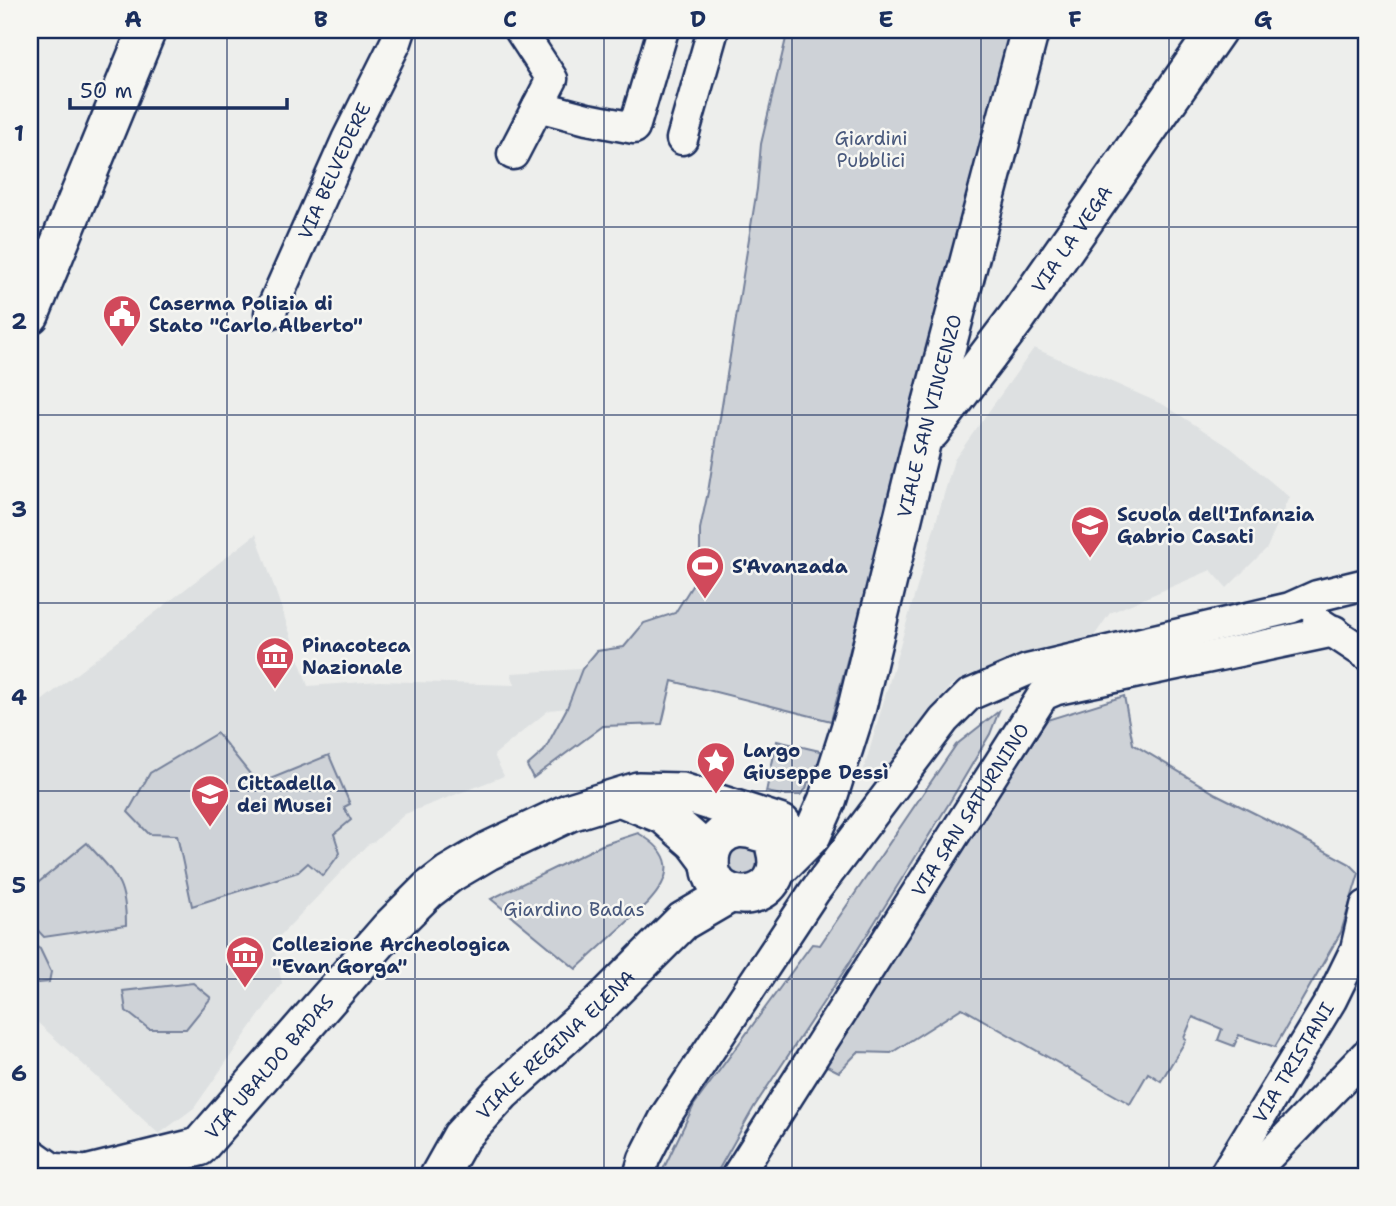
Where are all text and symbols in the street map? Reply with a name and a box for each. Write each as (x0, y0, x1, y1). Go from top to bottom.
text: A (124, 4, 142, 34)
text: B (314, 4, 328, 34)
text: C (503, 4, 517, 34)
text: D (690, 4, 706, 34)
text: E (878, 4, 894, 34)
text: F (1068, 4, 1082, 34)
text: G (1254, 4, 1273, 34)
scale bar (70, 66, 287, 110)
text: 50 m (80, 77, 133, 105)
street label: VIA BELVEDERE (292, 98, 376, 243)
text: 1 (14, 118, 24, 148)
park label: Giardini Pubblici (834, 126, 908, 173)
street label: VIA LA VEGA (1025, 180, 1118, 298)
place label: Caserma Polizia di Stato "Carlo Alberto" (149, 291, 363, 338)
public building icon: Caserma Polizia di Stato "Carlo Alberto" (101, 293, 143, 348)
text: 2 (11, 306, 27, 336)
street label: VIALE SAN VINCENZO (891, 312, 967, 520)
text: 3 (11, 494, 27, 524)
place label: Scuola dell'Infanzia Gabrio Casati (1117, 502, 1314, 549)
school or university icon: Scuola dell'Infanzia Gabrio Casati (1069, 504, 1111, 559)
sports icon: S'Avanzada (684, 545, 726, 600)
place label: S'Avanzada (732, 554, 848, 579)
place label: Pinacoteca Nazionale (302, 633, 411, 680)
museum icon: Pinacoteca Nazionale (254, 635, 296, 690)
text: 4 (11, 682, 27, 712)
street label: VIA SAN SATURNINO (905, 718, 1034, 901)
place label: Largo Giuseppe Dessì (743, 738, 889, 785)
place icon: Largo Giuseppe Dessì (695, 740, 737, 795)
place label: Cittadella dei Musei (237, 771, 336, 818)
school or university icon: Cittadella dei Musei (189, 773, 231, 828)
text: 5 (12, 870, 26, 900)
park label: Giardino Badas (503, 897, 645, 922)
place label: Collezione Archeologica "Evan Gorga" (272, 932, 510, 979)
museum icon: Collezione Archeologica "Evan Gorga" (224, 934, 266, 989)
street label: VIALE REGINA ELENA (471, 964, 640, 1125)
street label: VIA UBALDO BADAS (199, 989, 339, 1144)
street label: VIA TRISTANI (1247, 997, 1339, 1127)
text: 6 (11, 1058, 27, 1088)

